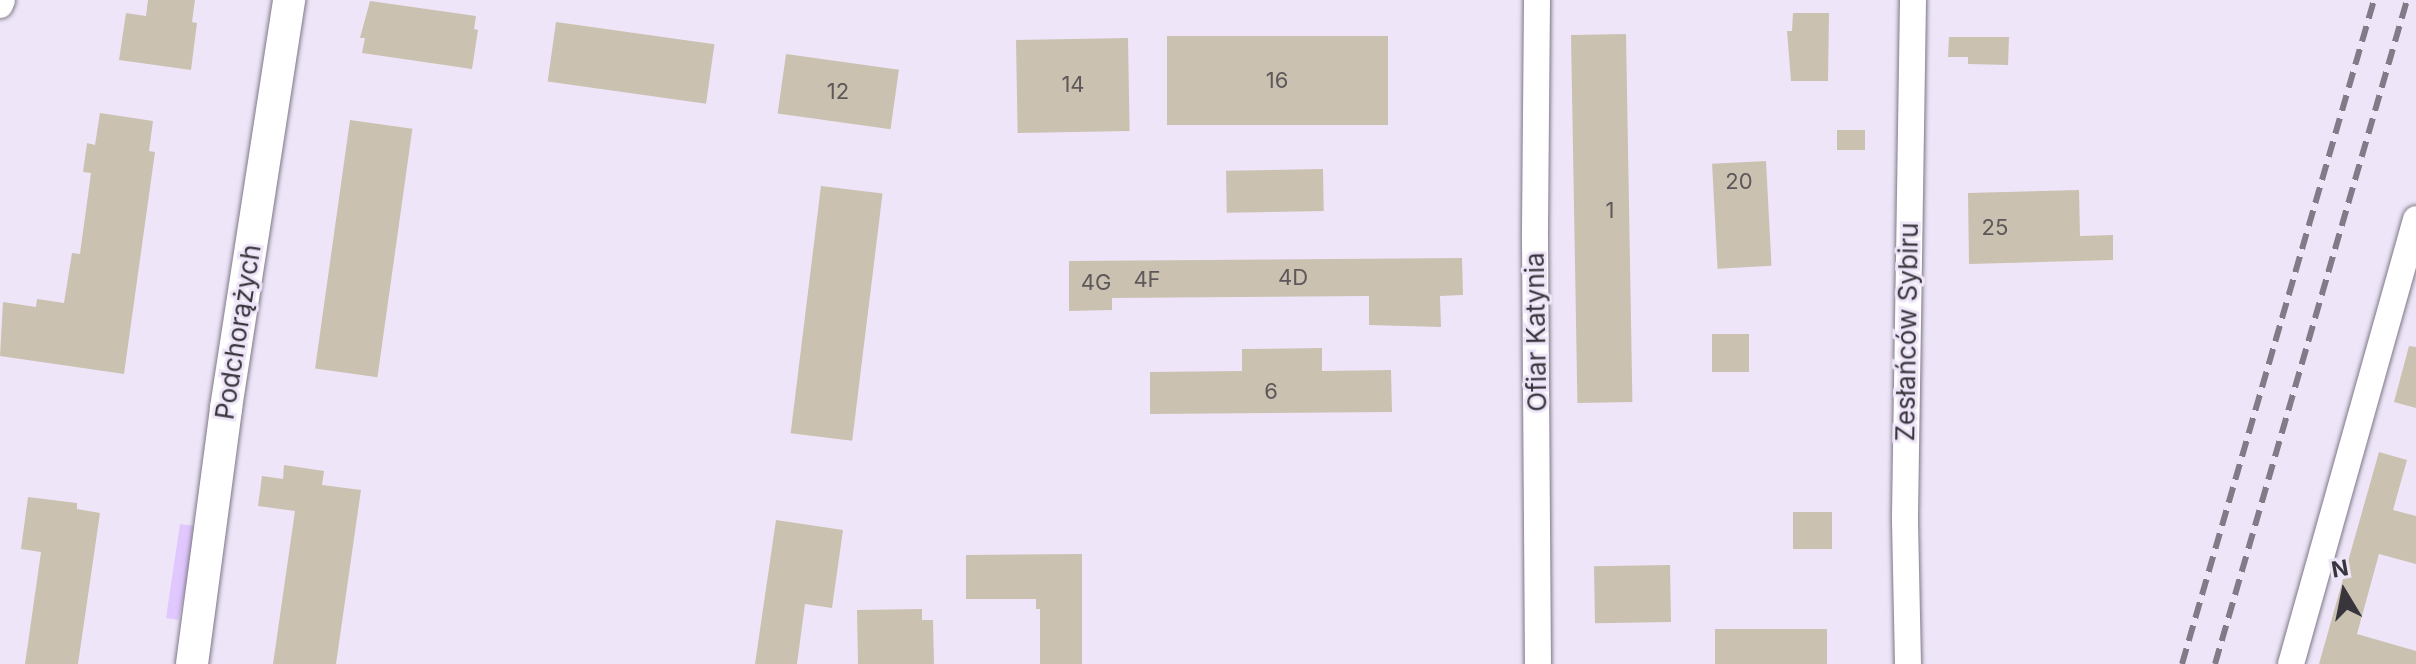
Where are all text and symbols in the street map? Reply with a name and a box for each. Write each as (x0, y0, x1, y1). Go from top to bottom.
house number: 16 (1266, 68, 1288, 94)
house number: 14 (1061, 72, 1085, 98)
house number: 12 (827, 79, 849, 105)
house number: 20 (1725, 169, 1753, 195)
house number: 1 (1606, 198, 1614, 224)
house number: 25 (1982, 215, 2008, 241)
street label: Zesłańców Sybiru (1889, 222, 1925, 442)
street label: Podchorążych (209, 242, 267, 422)
street label: Ofiar Katynia (1519, 252, 1553, 412)
house number: 4D (1278, 265, 1308, 291)
house number: 4F (1133, 267, 1161, 293)
house number: 4G (1081, 270, 1111, 296)
house number: 6 (1264, 379, 1278, 405)
north arrow (2304, 552, 2384, 632)
text: N (2329, 554, 2350, 583)

